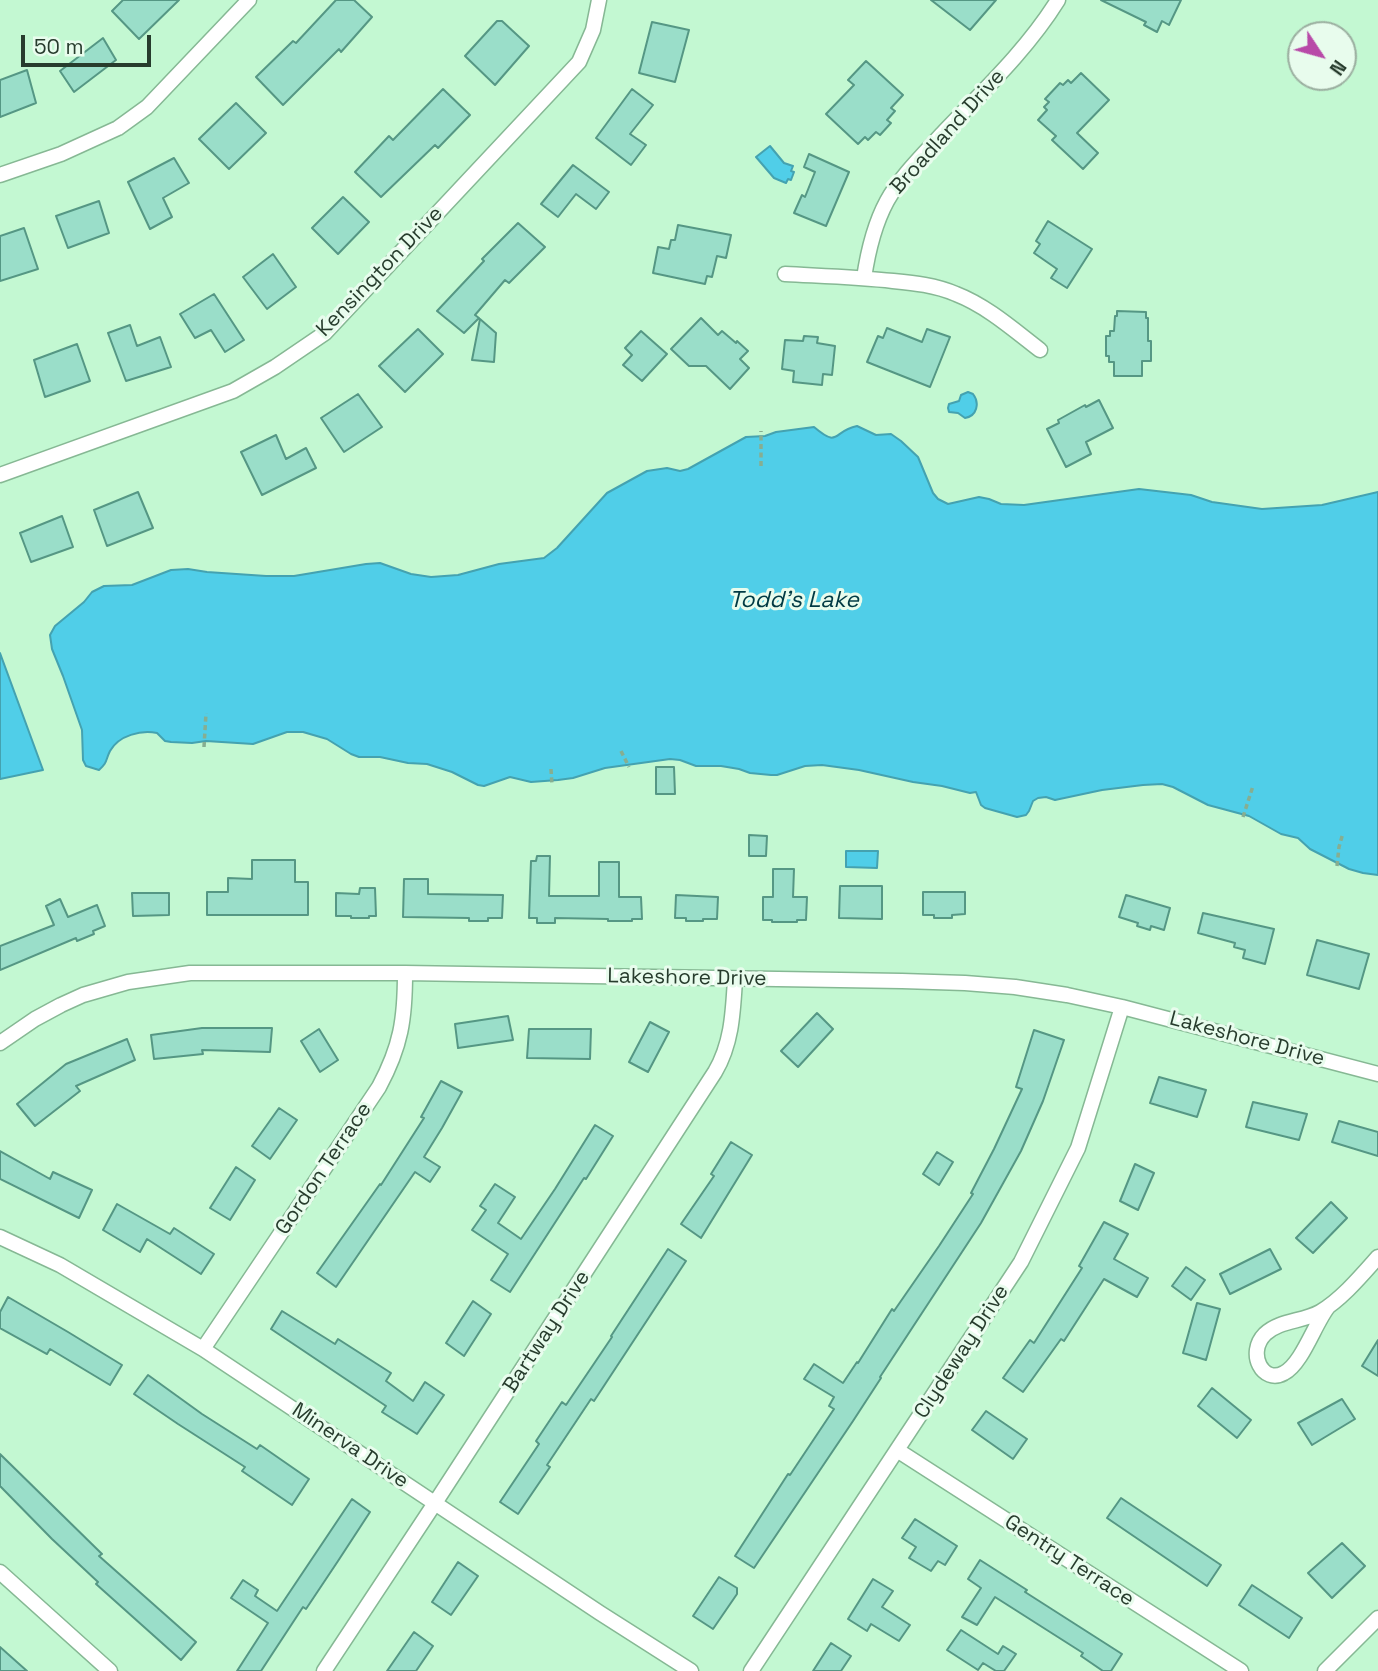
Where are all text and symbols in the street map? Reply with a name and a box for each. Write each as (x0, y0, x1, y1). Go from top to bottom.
scale bar (24, 21, 154, 65)
north arrow (1287, 21, 1357, 91)
text: 50 m (34, 33, 84, 60)
text: N (1324, 55, 1352, 80)
street label: Broadland Drive (885, 64, 1011, 200)
street label: Kensington Drive (312, 202, 448, 342)
water label: Todd's Lake (729, 587, 859, 615)
street label: Lakeshore Drive (607, 964, 767, 992)
street label: Lakeshore Drive (1167, 1006, 1327, 1072)
street label: Gordon Terrace (270, 1098, 378, 1240)
street label: Bartway Drive (498, 1266, 596, 1398)
street label: Clydeway Drive (909, 1280, 1015, 1424)
street label: Minerva Drive (287, 1398, 413, 1494)
street label: Gentry Terrace (999, 1510, 1139, 1612)

